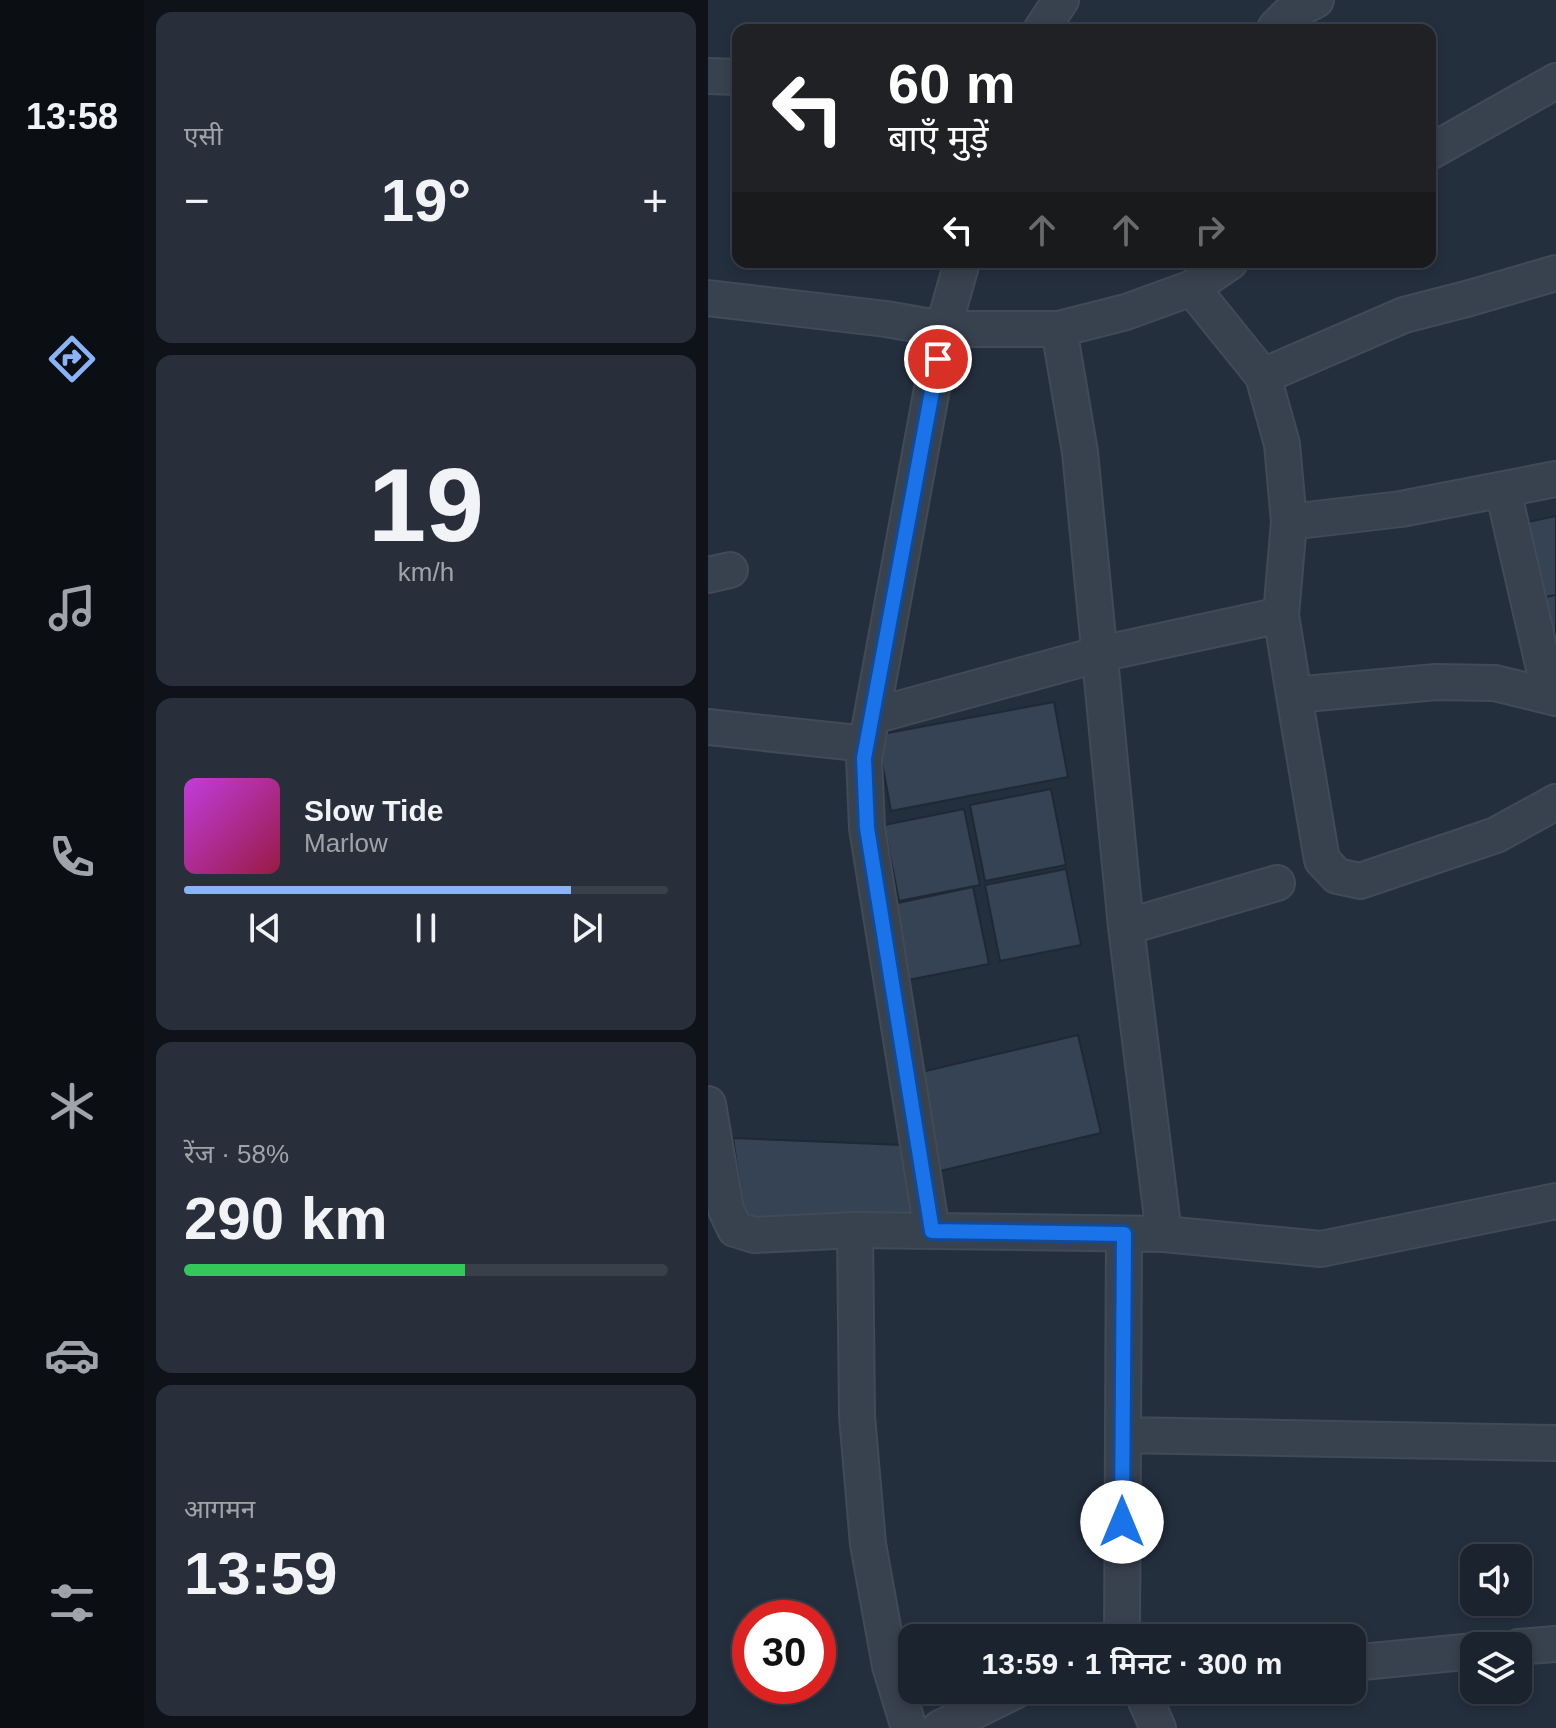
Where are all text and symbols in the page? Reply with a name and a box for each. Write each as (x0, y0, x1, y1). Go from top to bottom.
text: 60 m (888, 52, 1016, 115)
icon: left (756, 56, 860, 160)
text: 13:58 (26, 96, 118, 137)
text: बाएँ मुड़ें (888, 118, 989, 159)
text: एसी (184, 121, 223, 151)
text: 19° (381, 167, 471, 234)
text: − (184, 176, 210, 225)
text: + (642, 176, 668, 225)
icon: left (936, 208, 980, 252)
icon: ahead (1020, 208, 1064, 252)
icon: ahead (1104, 208, 1148, 252)
icon: right (1188, 208, 1232, 252)
pin (904, 325, 972, 393)
icon: directions (44, 331, 100, 387)
icon: arrive (916, 337, 960, 381)
text: 19 (368, 447, 484, 563)
text: km/h (398, 557, 454, 587)
icon: music (44, 580, 100, 636)
text: Slow Tide (304, 794, 443, 827)
text: Marlow (304, 828, 388, 858)
icon: phone (44, 829, 100, 885)
icon: previous (243, 906, 287, 950)
icon: pause (404, 906, 448, 950)
icon: next (565, 906, 609, 950)
icon: climate (44, 1078, 100, 1134)
text: रेंज · 58% (184, 1139, 289, 1169)
text: 290 km (184, 1185, 388, 1252)
icon: car (44, 1327, 100, 1383)
position arrow (1080, 1480, 1164, 1564)
text: आगमन (184, 1494, 255, 1524)
text: 13:59 (184, 1540, 337, 1607)
map controls (1460, 1544, 1532, 1704)
button: sound (1460, 1544, 1532, 1616)
icon: filters (44, 1575, 100, 1631)
speed limit sign: 30 (732, 1600, 836, 1704)
button: layers (1460, 1632, 1532, 1704)
text: 13:59 · 1 मिनट · 300 m (981, 1647, 1283, 1680)

